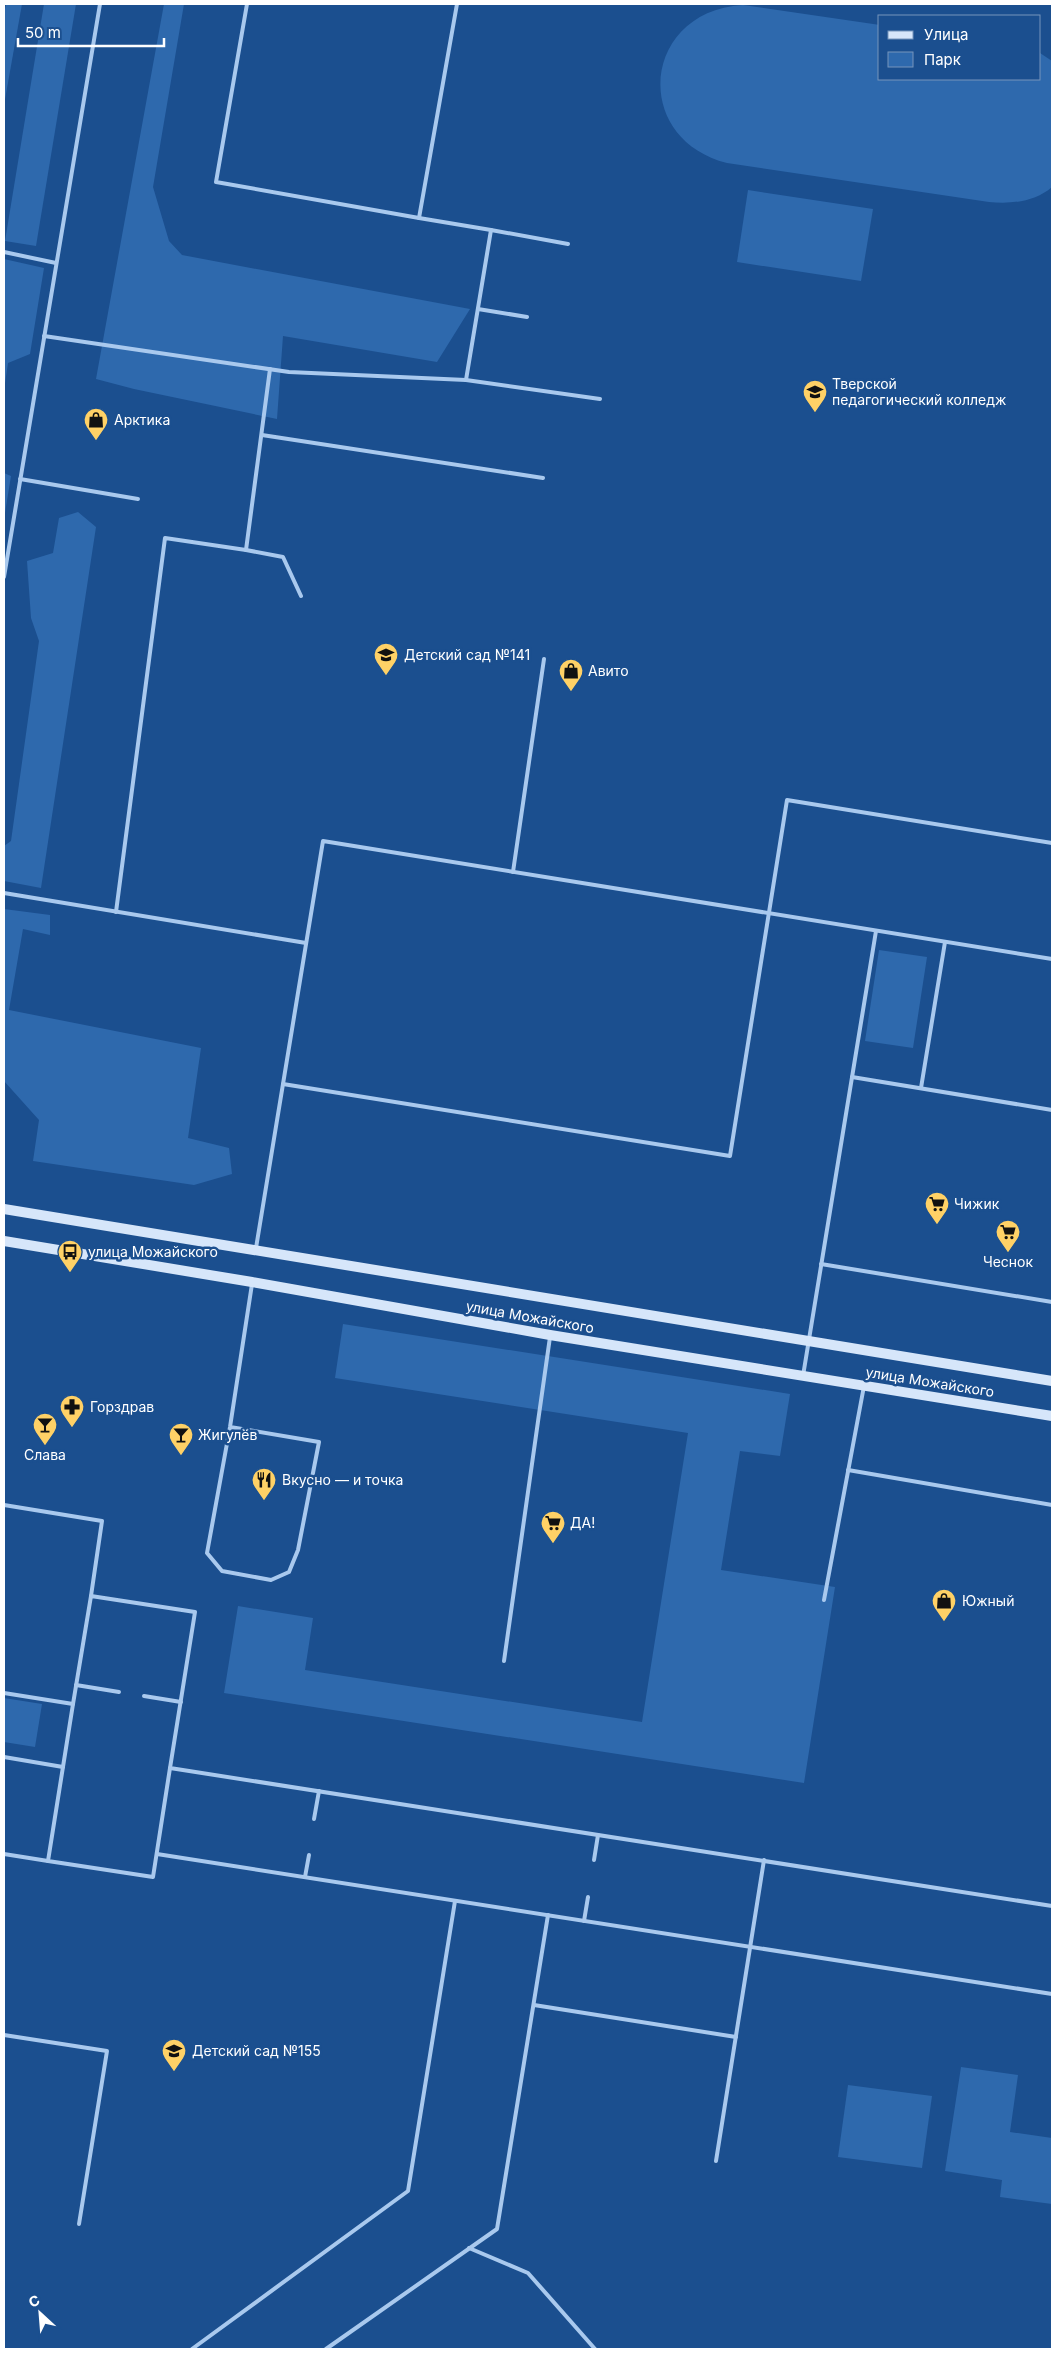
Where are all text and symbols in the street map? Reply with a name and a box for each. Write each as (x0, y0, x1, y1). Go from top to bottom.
scale bar (18, 15, 164, 47)
legend (878, 15, 1041, 80)
text: 50 m (25, 23, 61, 42)
text: Улица (924, 25, 968, 44)
text: Парк (924, 50, 961, 69)
place label: Тверской педагогический колледж (832, 375, 1006, 408)
school or university icon: Тверской педагогический колледж (802, 379, 828, 413)
shop icon: Арктика (83, 407, 109, 441)
place label: Арктика (114, 411, 170, 428)
school or university icon: Детский сад №141 (373, 642, 399, 676)
place label: Детский сад №141 (404, 646, 530, 663)
shop icon: Авито (558, 658, 584, 692)
place label: Авито (588, 662, 629, 679)
supermarket icon: Чижик (924, 1191, 950, 1225)
place label: Чижик (954, 1195, 1000, 1212)
supermarket icon: Чеснок (995, 1219, 1021, 1253)
bus stop icon: улица Можайского (57, 1239, 83, 1273)
place label: улица Можайского (88, 1243, 218, 1260)
place label: Чеснок (983, 1253, 1034, 1270)
street label: улица Можайского (465, 1297, 596, 1336)
street label: улица Можайского (865, 1363, 996, 1400)
pharmacy icon: Горздрав (59, 1394, 85, 1428)
place label: Горздрав (90, 1398, 154, 1415)
bar icon: Слава (32, 1412, 58, 1446)
bar icon: Жигулёв (168, 1422, 194, 1456)
place label: Жигулёв (198, 1426, 257, 1443)
place label: Слава (24, 1446, 66, 1463)
restaurant icon: Вкусно — и точка (251, 1467, 277, 1501)
place label: Вкусно — и точка (282, 1471, 403, 1488)
supermarket icon: ДА! (540, 1510, 566, 1544)
place label: ДА! (570, 1514, 595, 1531)
shop icon: Южный (931, 1588, 957, 1622)
place label: Южный (962, 1592, 1014, 1609)
school or university icon: Детский сад №155 (161, 2038, 187, 2072)
place label: Детский сад №155 (192, 2042, 321, 2059)
north arrow (15, 2288, 65, 2338)
text: С (26, 2291, 42, 2311)

